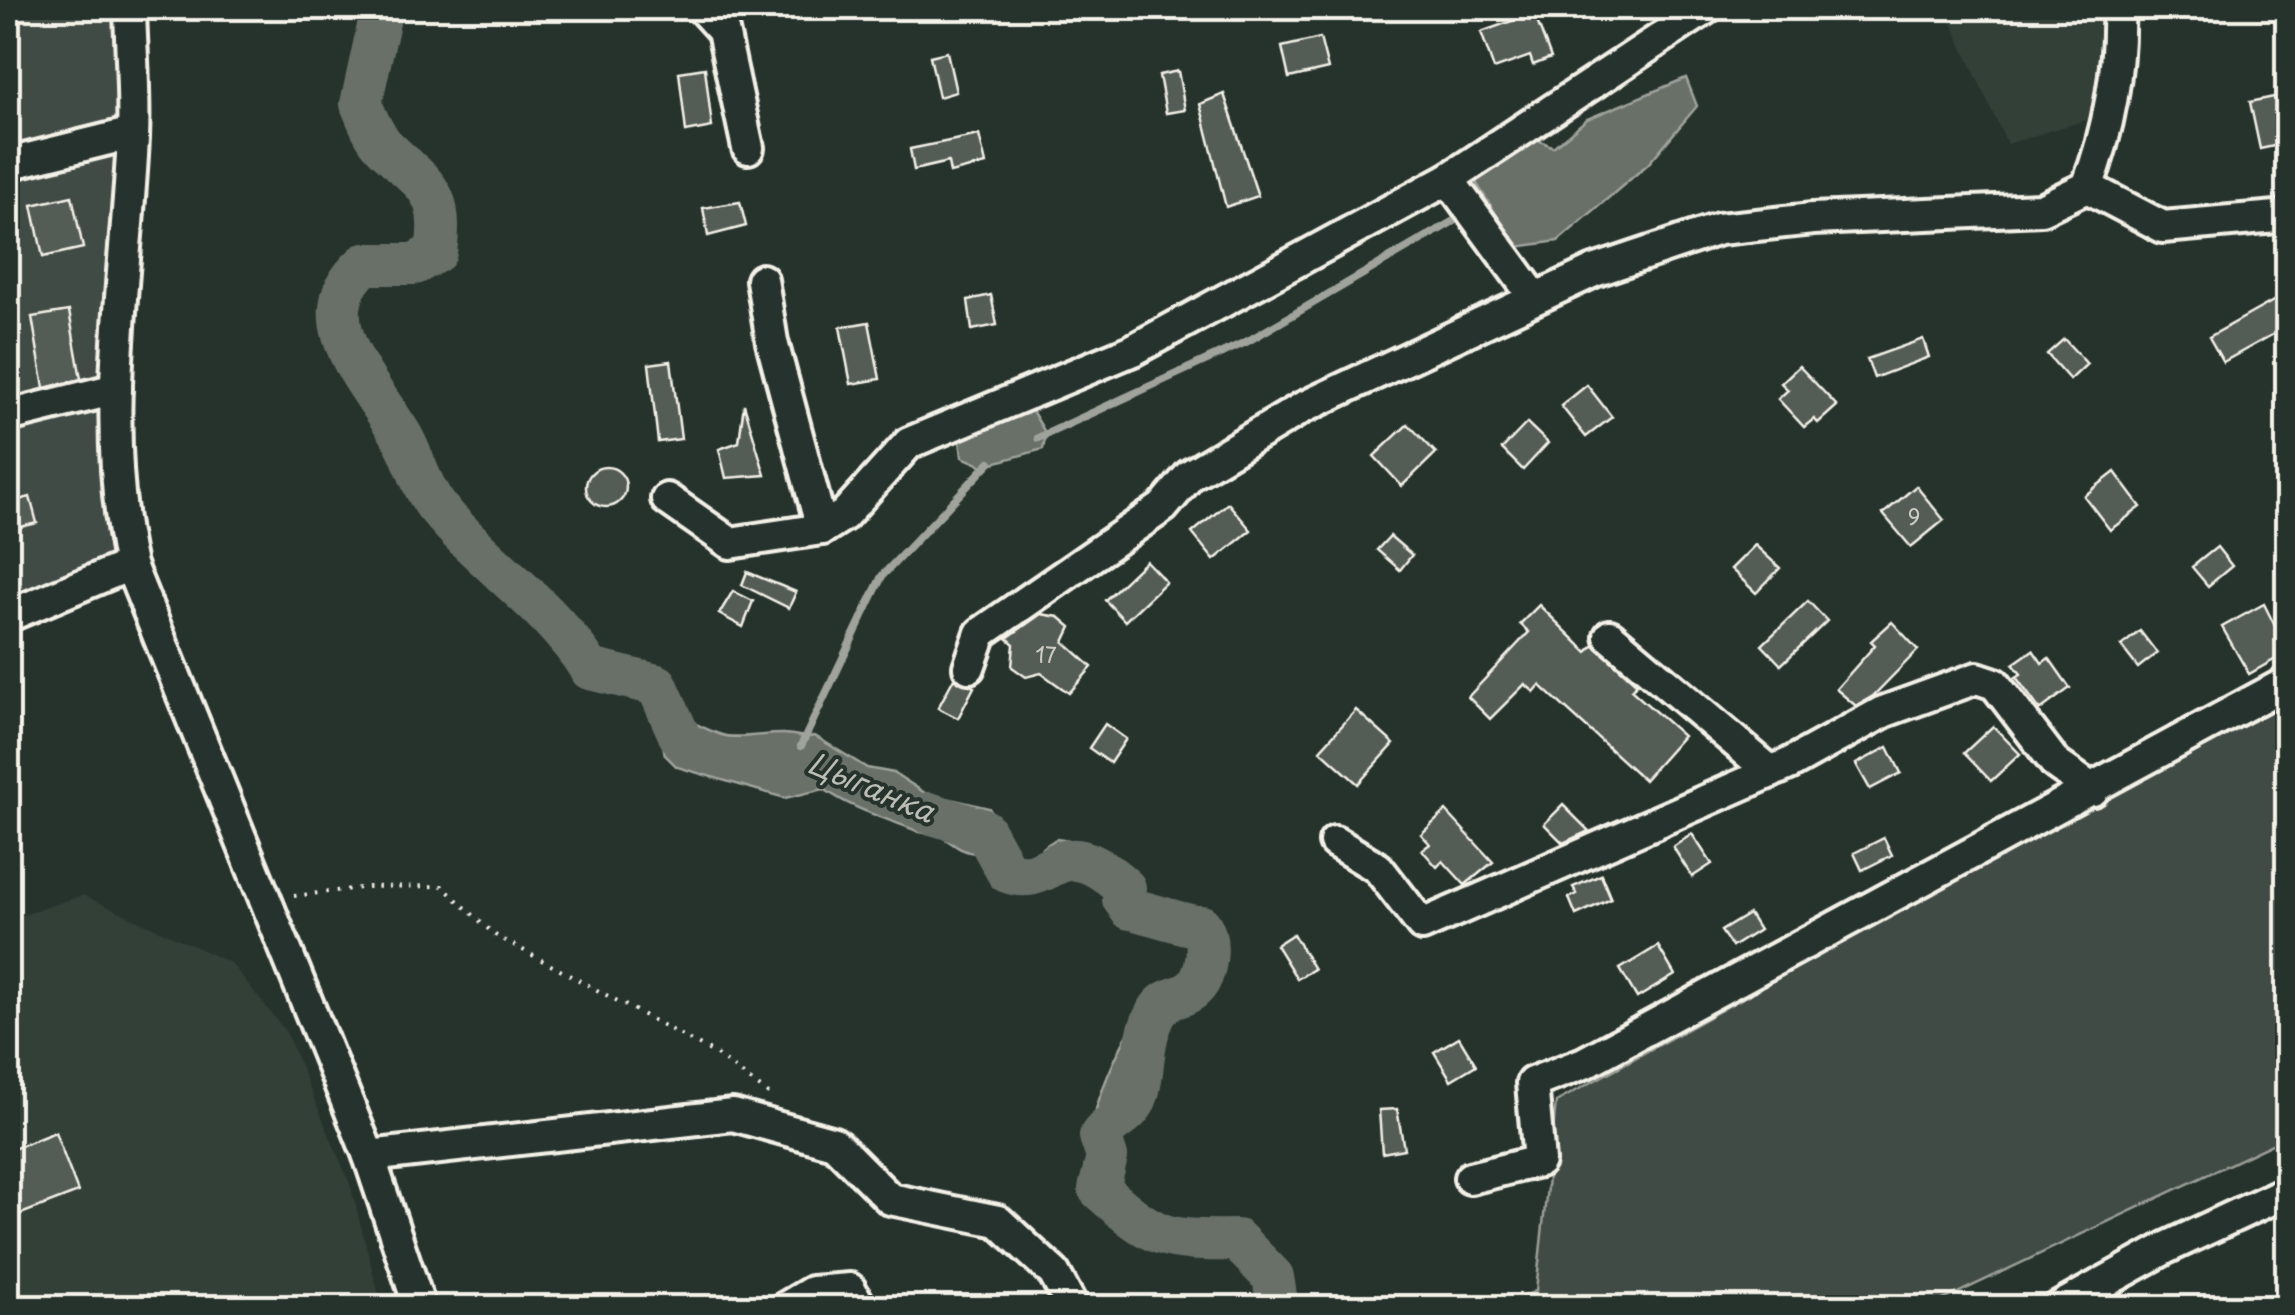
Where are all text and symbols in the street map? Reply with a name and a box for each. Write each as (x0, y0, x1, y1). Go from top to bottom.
house number: 9 (1908, 499, 1920, 532)
house number: 17 (1035, 637, 1057, 670)
water label: Цыганка (802, 739, 943, 833)

